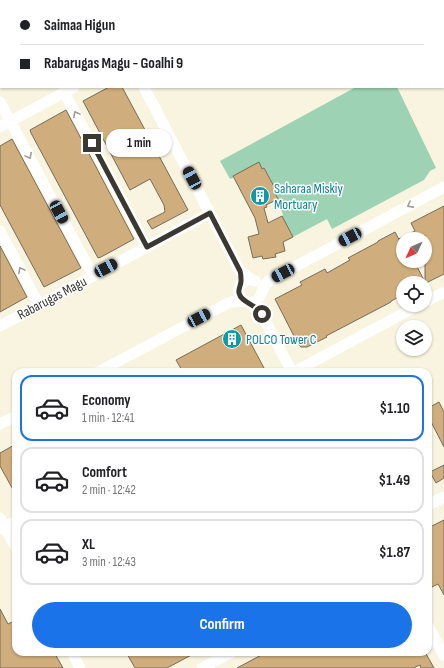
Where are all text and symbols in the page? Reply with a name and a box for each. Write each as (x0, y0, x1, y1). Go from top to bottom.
text: Saimaa Higun (44, 16, 115, 35)
text: Rabarugas Magu - Goalhi 9 (44, 54, 183, 73)
one-way arrow (73, 110, 80, 118)
callout: 1 min (106, 129, 172, 157)
route end (83, 134, 101, 152)
text: 1 min (127, 135, 151, 151)
one-way arrow (24, 152, 32, 159)
car (181, 165, 203, 191)
place label: Saharaa Miskiy Mortuary (274, 180, 343, 213)
building icon: Saharaa Miskiy Mortuary (249, 185, 271, 207)
car (48, 199, 70, 225)
one-way arrow (406, 200, 414, 208)
car (337, 226, 363, 248)
north arrow (396, 232, 432, 268)
map controls (396, 232, 432, 356)
car (93, 257, 119, 279)
car (270, 262, 296, 284)
one-way arrow (18, 267, 26, 274)
street label: Rabarugas Magu (14, 273, 90, 323)
button: locate (396, 276, 432, 312)
route start (253, 305, 271, 323)
car (186, 307, 212, 329)
button: layers (396, 320, 432, 356)
building icon: POLCO Tower C (221, 328, 243, 350)
place label: POLCO Tower C (246, 331, 317, 348)
icon: car (34, 390, 70, 426)
text: Economy (82, 391, 131, 410)
text: $1.10 (380, 399, 410, 418)
text: 1 min · 12:41 (82, 410, 134, 426)
icon: car (34, 462, 70, 498)
text: Comfort (82, 463, 127, 482)
text: $1.49 (378, 471, 410, 490)
text: 2 min · 12:42 (82, 482, 136, 498)
icon: car (34, 534, 70, 570)
text: XL (82, 535, 95, 554)
text: $1.87 (379, 543, 410, 562)
text: 3 min · 12:43 (82, 554, 136, 570)
button: Confirm (32, 602, 412, 648)

